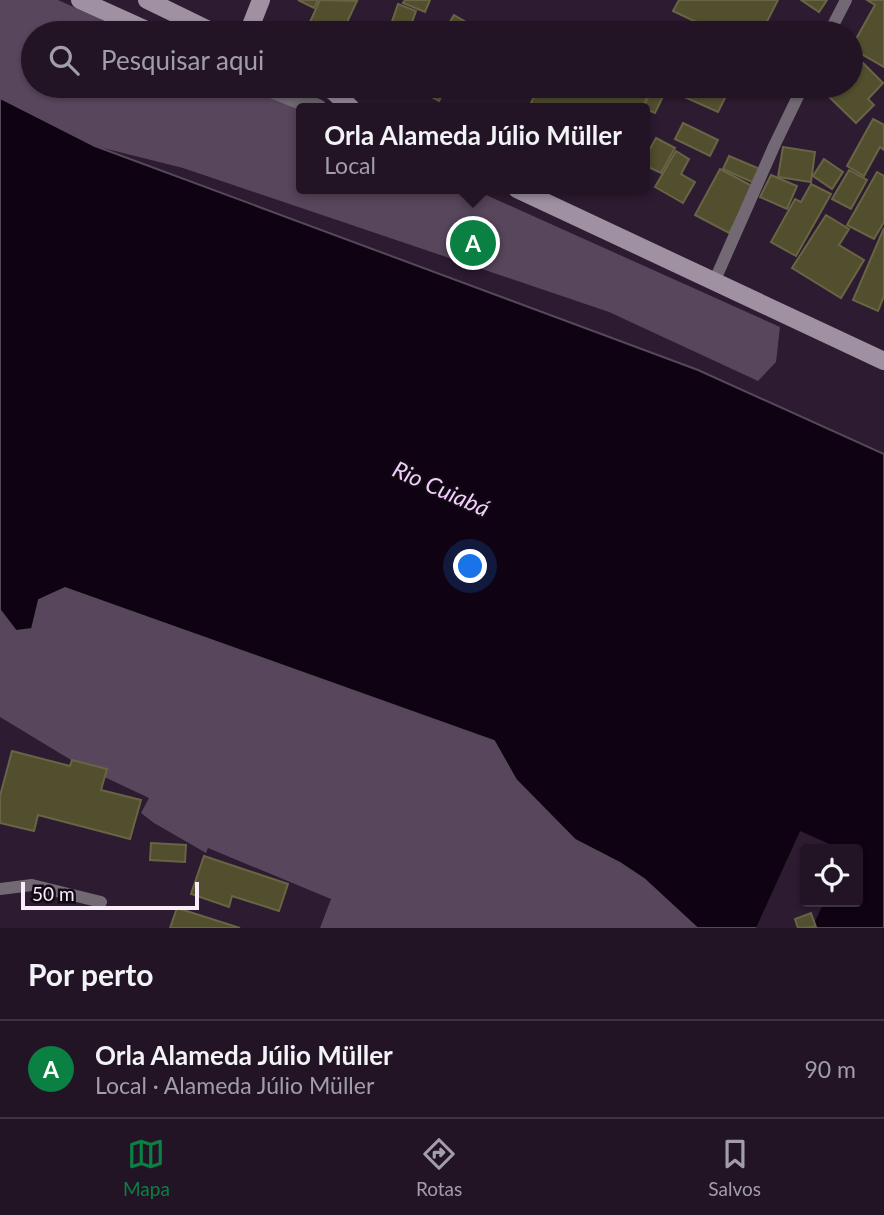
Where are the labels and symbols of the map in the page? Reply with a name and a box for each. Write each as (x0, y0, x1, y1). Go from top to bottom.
pin: A (450, 217, 496, 269)
water label: Rio Cuiabá (389, 454, 494, 522)
your location (453, 549, 487, 583)
scale bar (21, 879, 200, 911)

